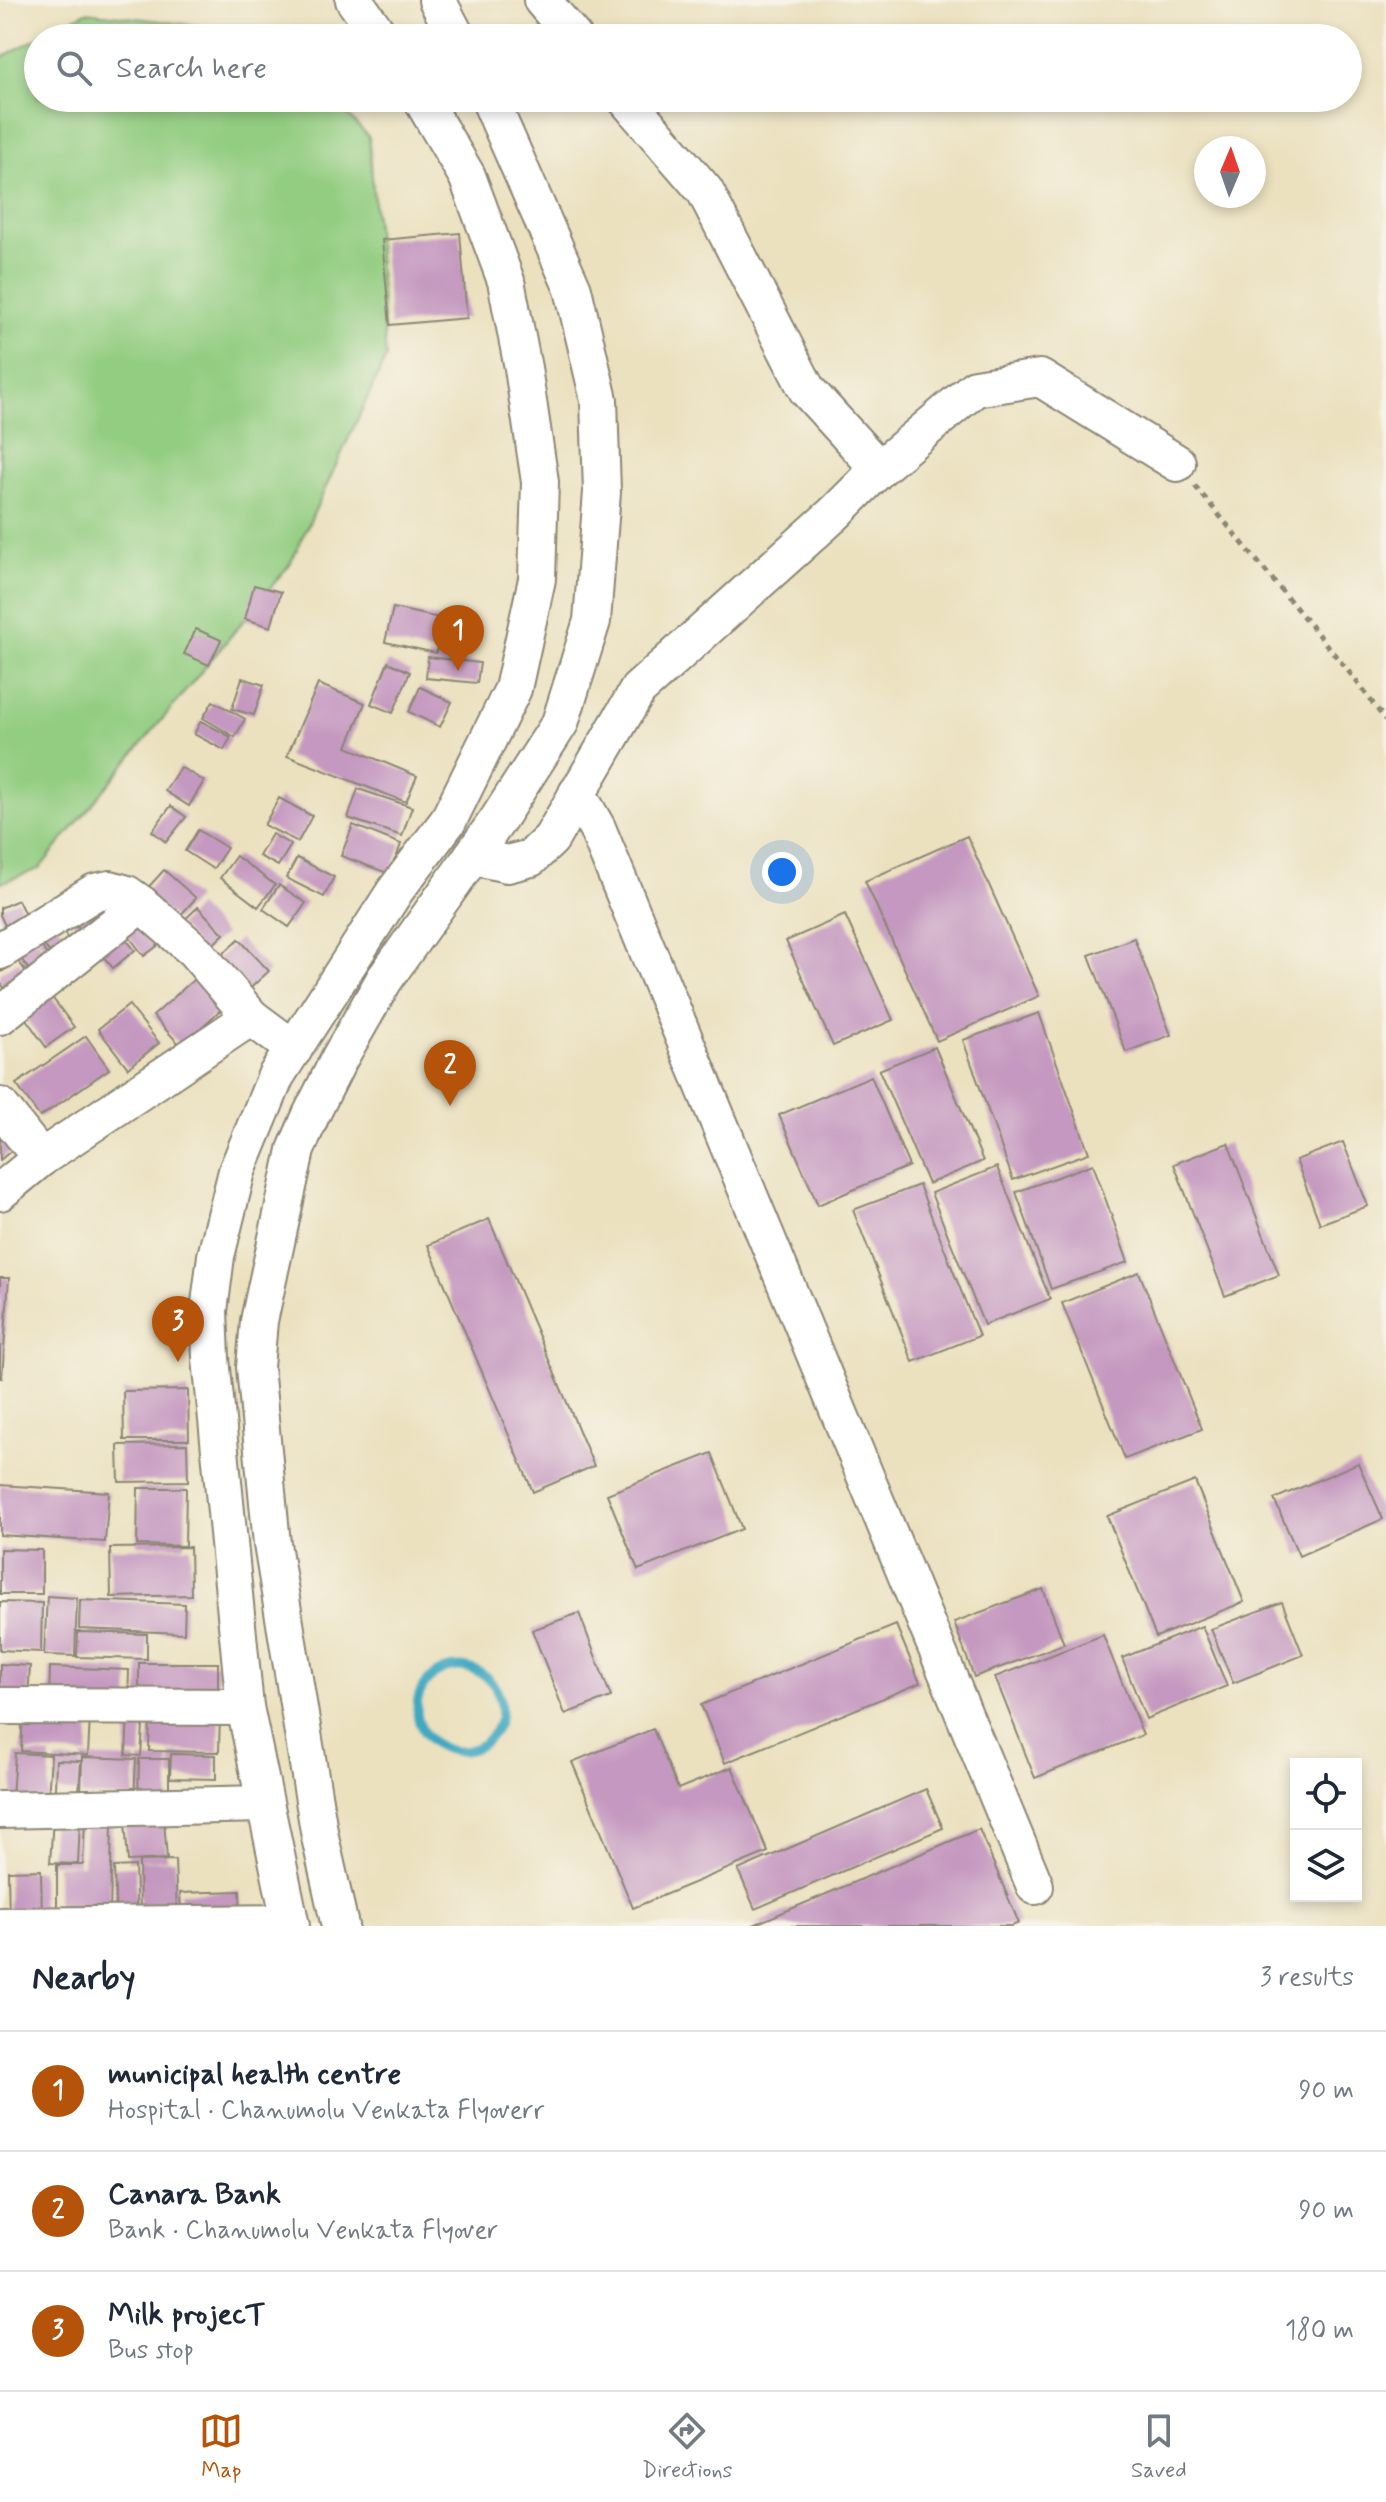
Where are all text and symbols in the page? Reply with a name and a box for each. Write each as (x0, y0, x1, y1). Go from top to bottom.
search box (24, 24, 1362, 112)
icon: search (52, 46, 96, 90)
text: Search here (116, 49, 267, 88)
north arrow (1194, 136, 1266, 208)
pin: 1 (432, 605, 484, 671)
your location (762, 852, 802, 892)
pin: 2 (424, 1040, 476, 1106)
pin: 3 (152, 1296, 204, 1362)
map controls (1290, 1758, 1362, 1902)
button: locate (1290, 1758, 1362, 1830)
button: layers (1290, 1830, 1362, 1902)
text: Nearby (32, 1956, 136, 2001)
text: 3 results (1260, 1961, 1354, 1995)
text: municipal health centre (108, 2055, 401, 2094)
text: 1 (52, 2074, 64, 2108)
text: 90 m (1299, 2074, 1354, 2108)
text: Hospital · Chanumolu Venkata Flyoverr (108, 2094, 544, 2128)
text: Canara Bank (108, 2175, 281, 2214)
text: 2 (52, 2194, 64, 2228)
text: 90 m (1299, 2194, 1354, 2228)
text: Bank · Chanumolu Venkata Flyover (108, 2214, 498, 2248)
text: Milk projecT (108, 2295, 266, 2334)
text: 3 (52, 2314, 64, 2348)
text: 180 m (1285, 2314, 1354, 2348)
text: Bus stop (108, 2334, 194, 2368)
tab: Map (199, 2409, 243, 2485)
tab: Directions (642, 2409, 732, 2485)
tab: Saved (1131, 2409, 1187, 2485)

